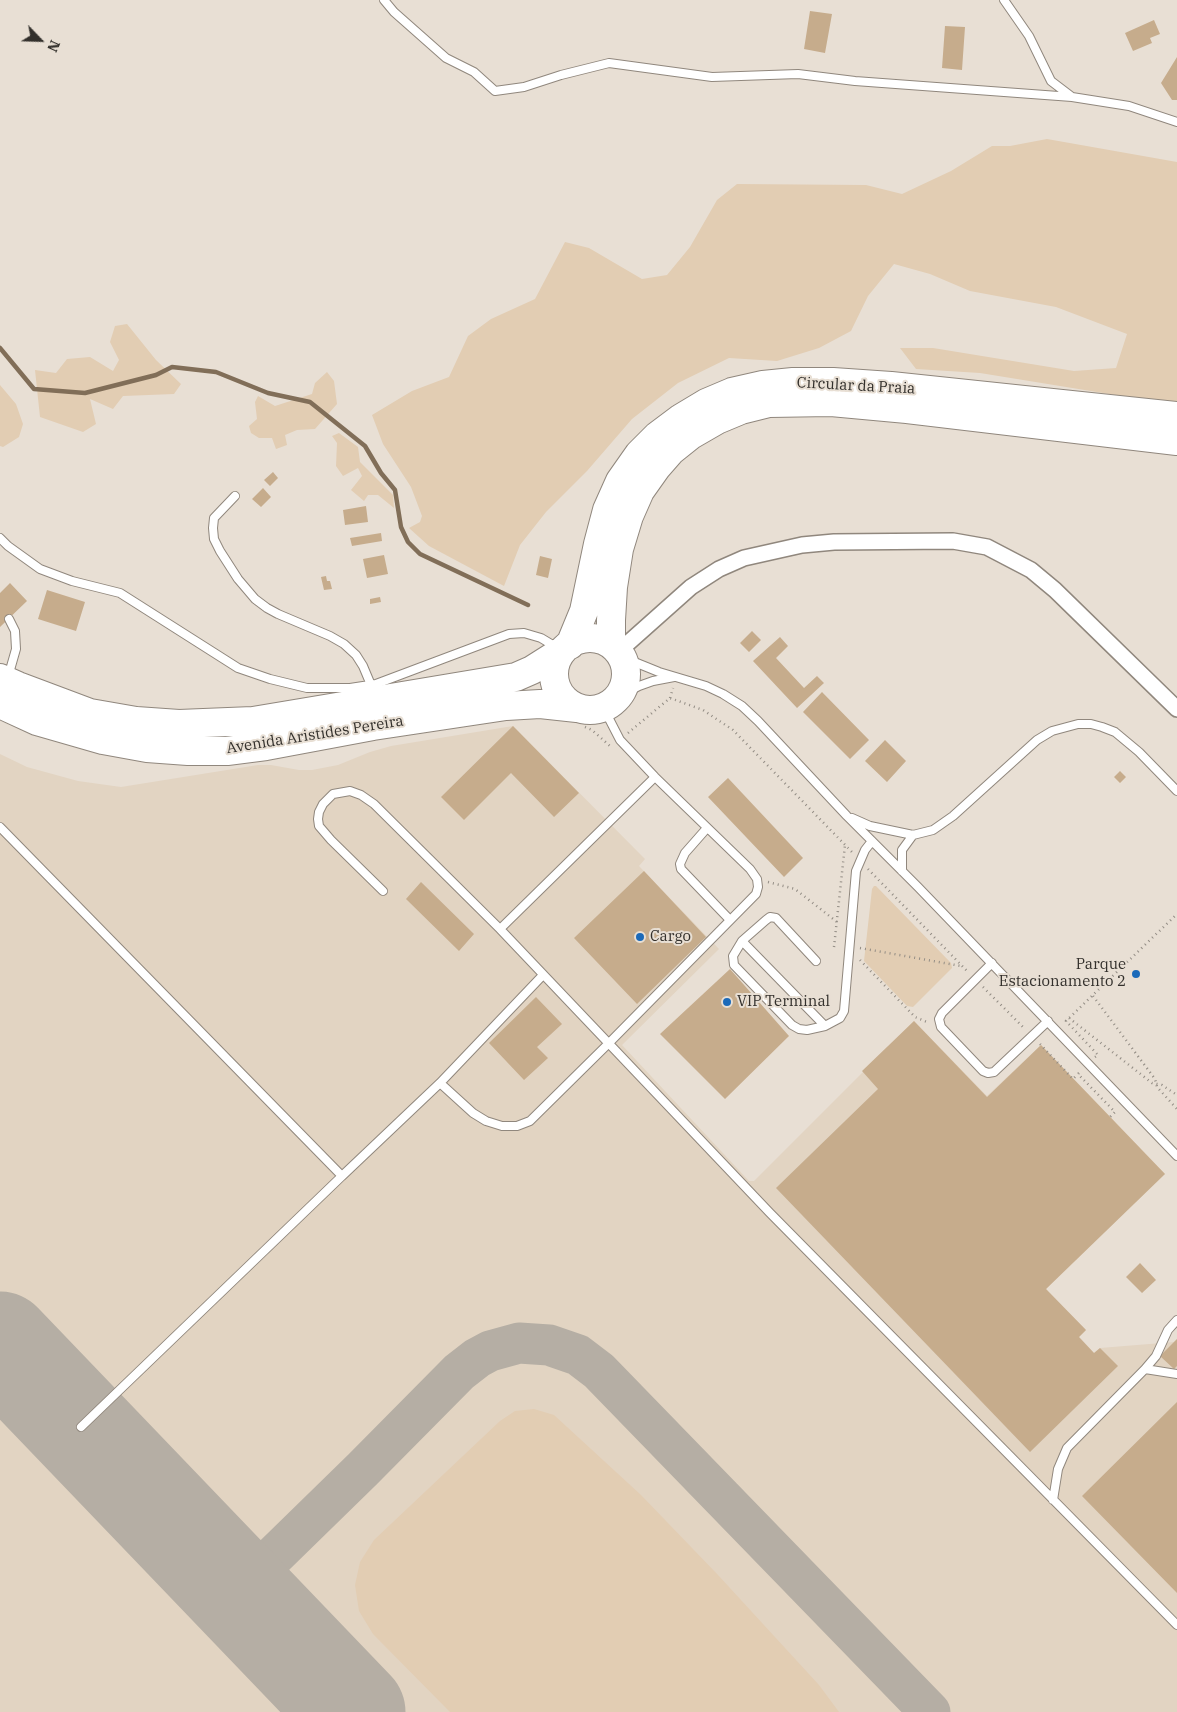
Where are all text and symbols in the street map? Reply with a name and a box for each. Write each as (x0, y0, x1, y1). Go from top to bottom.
north arrow (15, 15, 65, 65)
text: N (43, 37, 64, 55)
street label: Circular da Praia (796, 374, 916, 398)
street label: Avenida Aristides Pereira (225, 712, 405, 758)
place label: Cargo (650, 928, 691, 946)
marker: Cargo (634, 931, 646, 943)
place label: Parque Estacionamento 2 (999, 956, 1126, 991)
marker: Parque Estacionamento 2 (1130, 968, 1142, 980)
place label: VIP Terminal (737, 993, 830, 1011)
marker: VIP Terminal (721, 996, 733, 1008)

